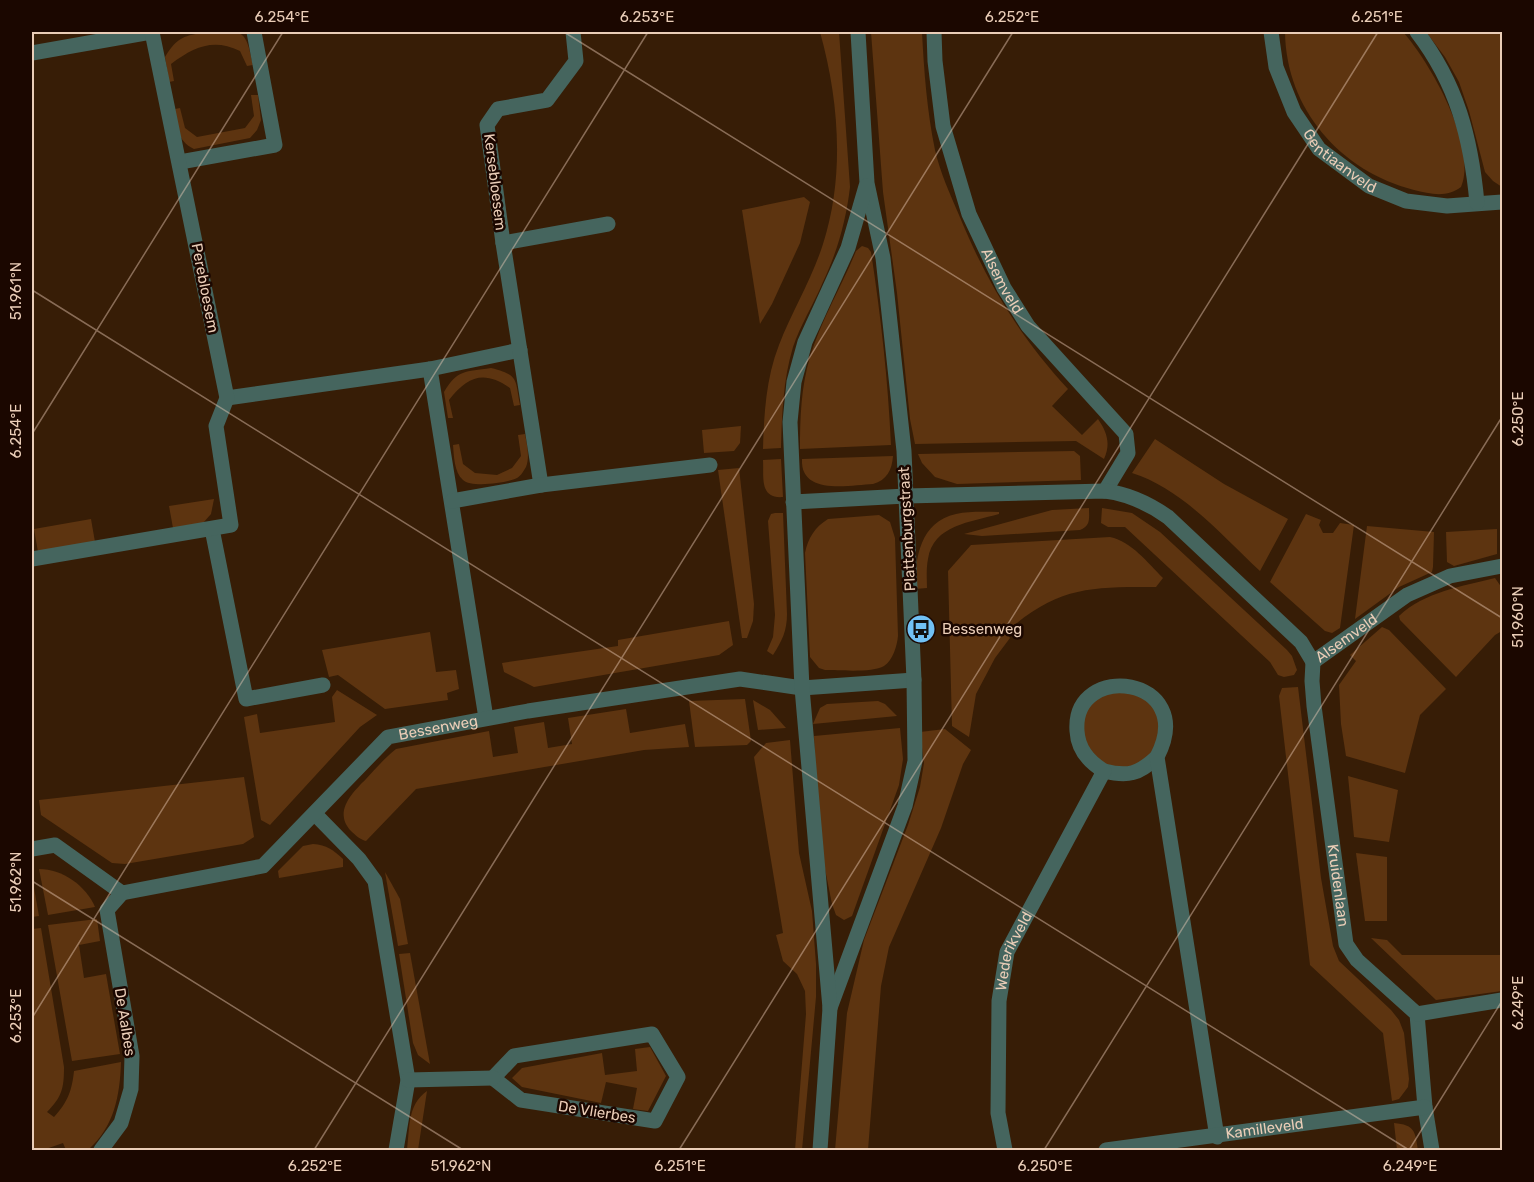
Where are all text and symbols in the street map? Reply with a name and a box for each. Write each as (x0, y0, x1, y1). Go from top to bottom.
text: 6.254°E (255, 8, 309, 26)
text: 6.253°E (620, 8, 674, 26)
text: 6.252°E (985, 8, 1039, 26)
text: 6.251°E (1351, 8, 1403, 26)
street label: Gentiaanveld (1299, 125, 1379, 197)
street label: Kersebloesem (480, 132, 510, 232)
street label: Perebloesem (187, 242, 223, 334)
street label: Alsemveld (977, 245, 1027, 317)
text: 51.961°N (7, 262, 25, 320)
text: 6.250°E (1509, 392, 1527, 446)
text: 6.254°E (7, 404, 25, 458)
street label: Plattenburgstraat (895, 466, 919, 592)
text: 51.960°N (1509, 586, 1527, 648)
street label: Alsemveld (1312, 610, 1381, 666)
bus stop icon: Bessenweg (905, 613, 937, 645)
place label: Bessenweg (942, 620, 1022, 638)
street label: Bessenweg (397, 711, 479, 744)
street label: Kruidenlaan (1324, 843, 1353, 928)
text: 51.962°N (7, 851, 25, 913)
street label: Wederikveld (992, 909, 1036, 992)
text: 6.249°E (1509, 976, 1527, 1030)
street label: De Aalbes (111, 987, 139, 1058)
text: 6.253°E (7, 989, 25, 1043)
street label: De Vlierbes (557, 1097, 637, 1127)
street label: Kamilleveld (1224, 1114, 1305, 1143)
text: 6.252°E (288, 1157, 342, 1175)
text: 51.962°N (430, 1157, 492, 1175)
text: 6.251°E (654, 1157, 706, 1175)
text: 6.250°E (1018, 1157, 1072, 1175)
text: 6.249°E (1383, 1157, 1437, 1175)

